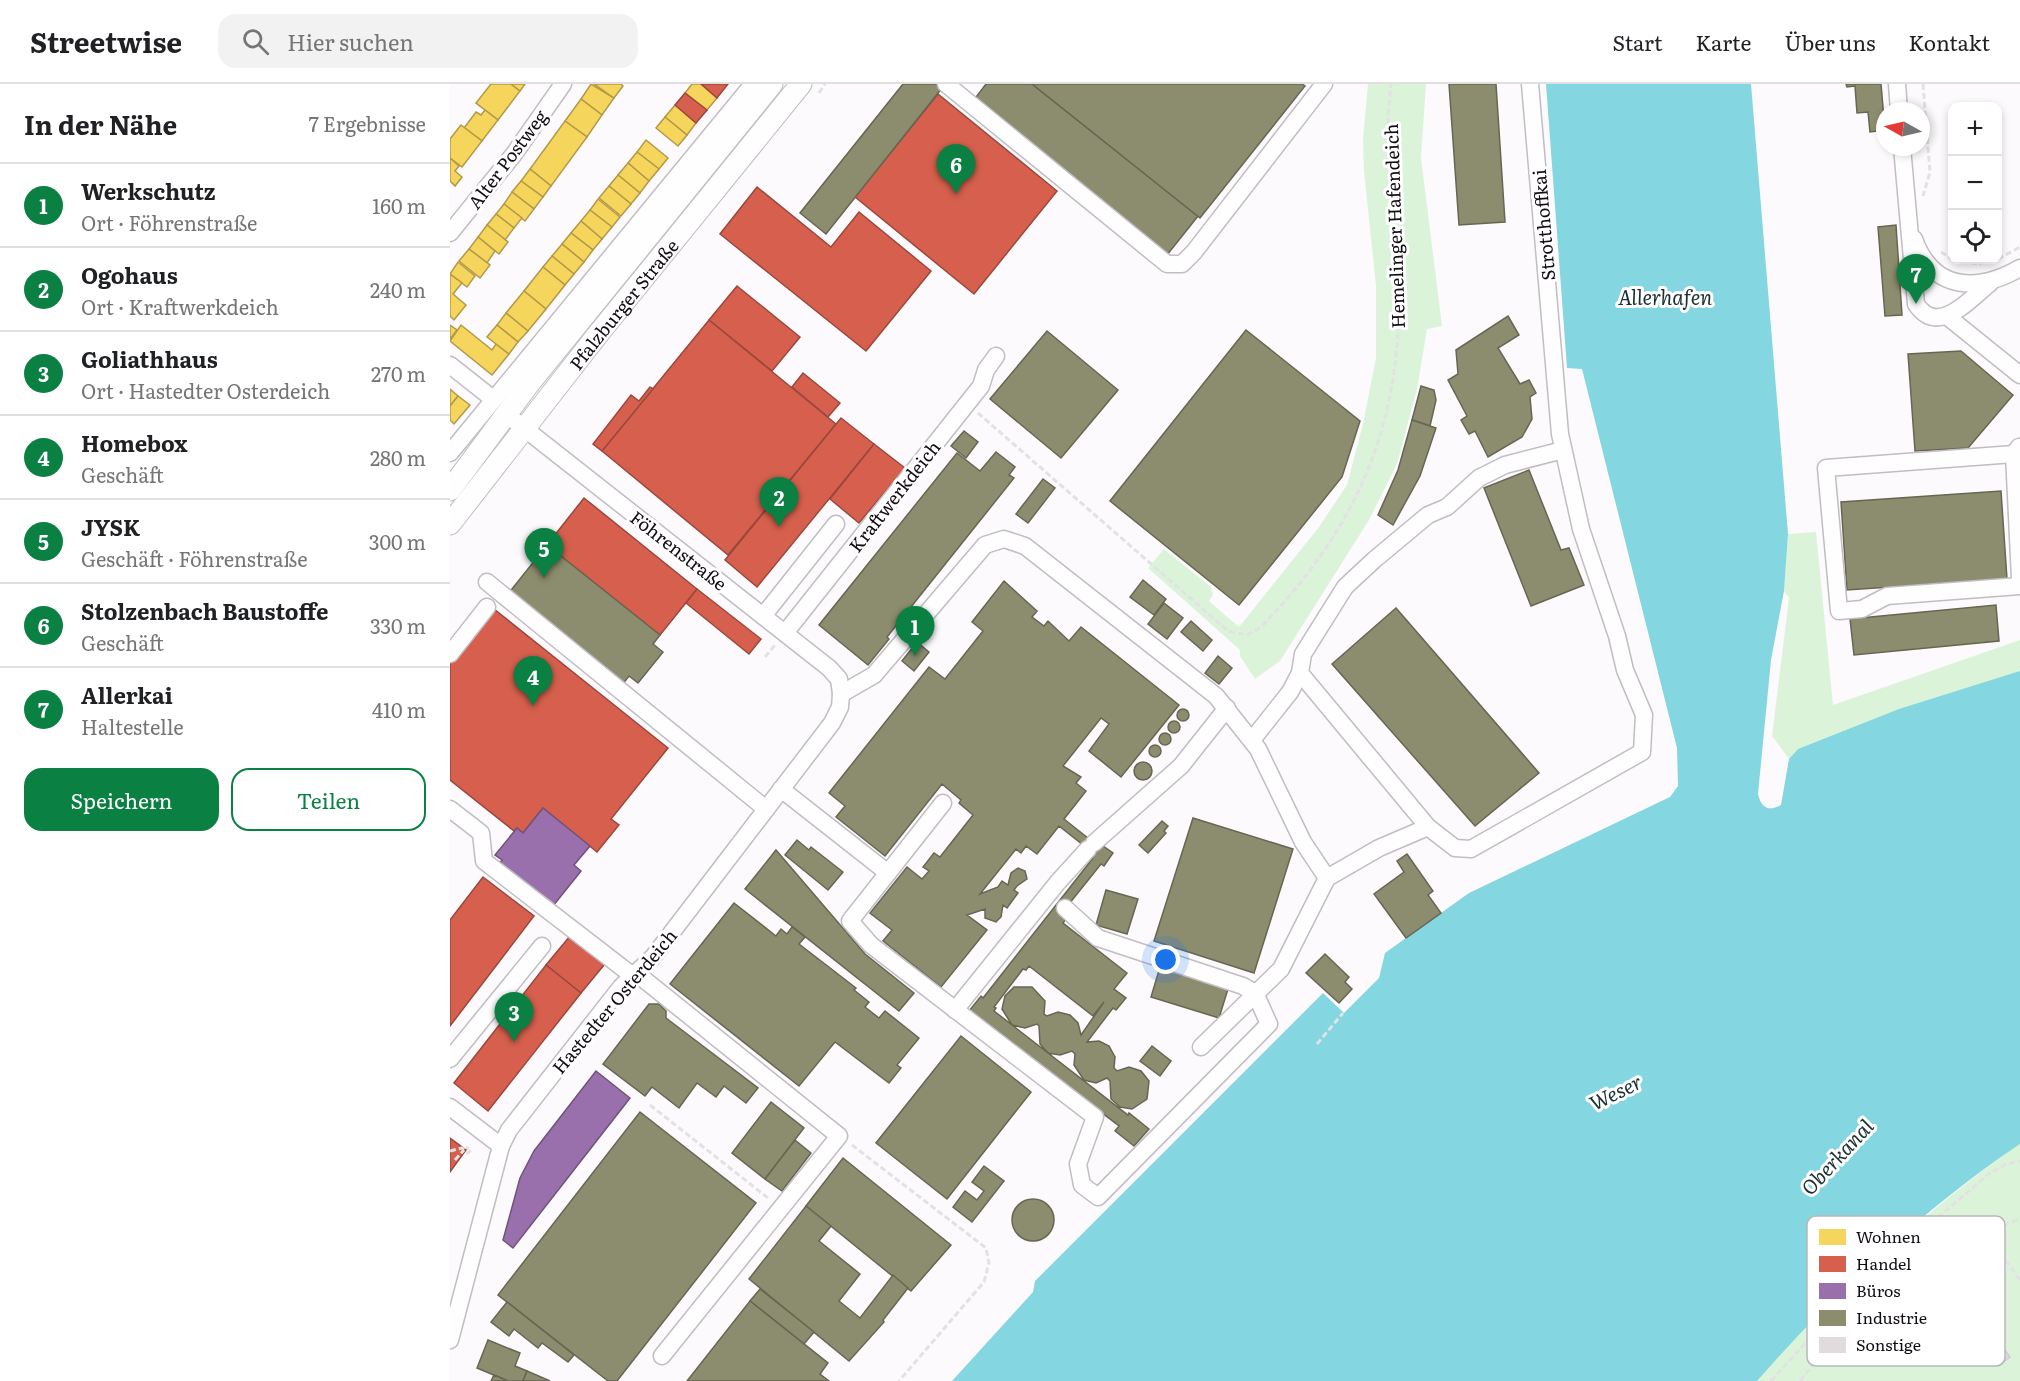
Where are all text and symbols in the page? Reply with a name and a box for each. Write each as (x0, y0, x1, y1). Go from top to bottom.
search box (218, 14, 638, 68)
text: Streetwise (30, 20, 182, 62)
icon: search (239, 25, 272, 58)
text: Hier suchen (287, 25, 414, 58)
text: Start (1612, 26, 1663, 57)
text: Karte (1696, 26, 1751, 57)
text: Über uns (1784, 26, 1875, 57)
text: Kontakt (1908, 26, 1990, 57)
north arrow (1876, 102, 1930, 156)
map controls (1948, 102, 2002, 264)
button: + (1948, 102, 2002, 156)
street label: Alter Postweg (461, 103, 554, 214)
text: In der Nähe (24, 104, 177, 143)
text: 7 Ergebnisse (309, 108, 426, 138)
street label: Hemelinger Hafendeich (1377, 123, 1411, 329)
pin: 6 (936, 144, 976, 194)
button: − (1948, 156, 2002, 210)
street label: Strotthoffkai (1525, 168, 1561, 282)
text: Werkschutz (81, 174, 216, 207)
text: 1 (39, 190, 48, 220)
text: 160 m (372, 190, 426, 220)
text: Ort · Föhrenstraße (81, 207, 258, 237)
button: locate (1948, 210, 2002, 264)
street label: Pfalzburger Straße (562, 233, 684, 375)
pin: 7 (1896, 254, 1936, 304)
text: Ogohaus (81, 258, 178, 291)
text: 2 (38, 274, 49, 304)
text: 240 m (370, 274, 426, 304)
water label: Allerhafen (1618, 281, 1712, 311)
text: Ort · Kraftwerkdeich (81, 291, 279, 321)
text: Goliathhaus (81, 342, 218, 375)
text: 3 (38, 358, 49, 388)
text: 270 m (371, 358, 426, 388)
text: Ort · Hastedter Osterdeich (81, 375, 330, 405)
text: Homebox (81, 426, 188, 459)
street label: Kraftwerkdeich (842, 434, 946, 558)
text: 4 (37, 442, 50, 472)
text: 280 m (370, 442, 426, 472)
text: Geschäft (81, 459, 164, 489)
pin: 2 (760, 478, 798, 527)
street label: Föhrenstraße (625, 504, 733, 596)
text: JYSK (81, 510, 140, 543)
text: 5 (38, 526, 49, 556)
text: 300 m (369, 526, 426, 556)
pin: 5 (524, 528, 563, 578)
text: Geschäft · Föhrenstraße (81, 543, 308, 573)
text: Stolzenbach Baustoffe (81, 594, 328, 627)
pin: 1 (896, 606, 934, 656)
text: 6 (38, 610, 49, 640)
text: 330 m (370, 610, 426, 640)
text: Geschäft (81, 627, 164, 657)
pin: 4 (514, 656, 553, 706)
text: Allerkai (81, 678, 173, 711)
text: 7 (38, 694, 49, 724)
text: 410 m (372, 694, 426, 724)
text: Haltestelle (81, 711, 184, 741)
button: Speichern (24, 768, 219, 831)
button: Teilen (231, 768, 426, 831)
street label: Hastedter Osterdeich (545, 923, 683, 1079)
your location (1151, 945, 1180, 974)
pin: 3 (494, 992, 534, 1042)
water label: Weser (1584, 1065, 1646, 1117)
water label: Oberkanal (1793, 1111, 1879, 1201)
legend (1807, 1216, 2005, 1366)
text: Wohnen (1856, 1224, 1921, 1248)
text: Handel (1856, 1251, 1911, 1275)
text: Büros (1856, 1278, 1900, 1302)
text: Industrie (1856, 1305, 1927, 1329)
text: Sonstige (1856, 1332, 1921, 1356)

